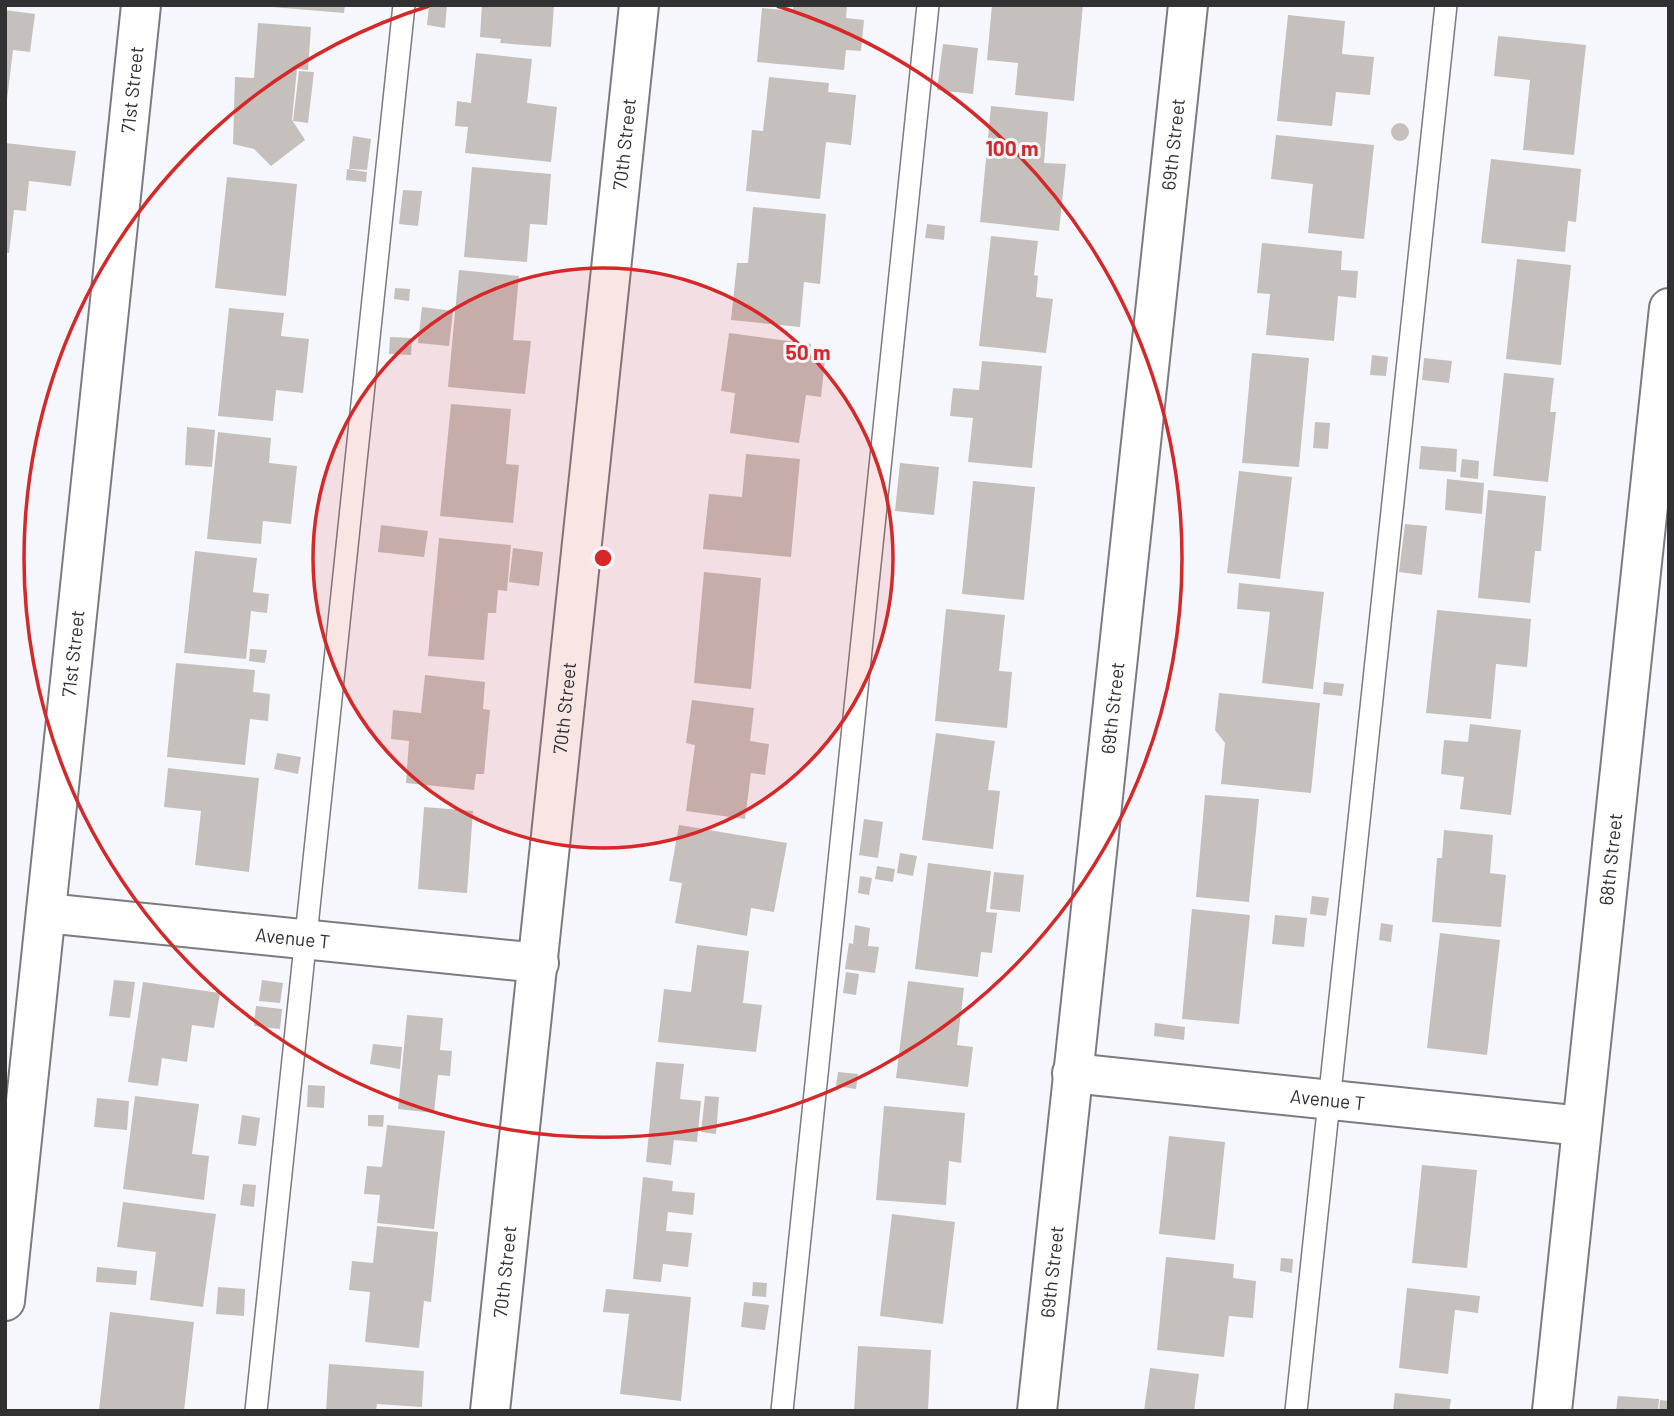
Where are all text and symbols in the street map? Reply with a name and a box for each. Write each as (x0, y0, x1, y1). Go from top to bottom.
street label: 71st Street (116, 45, 148, 134)
street label: 70th Street (607, 97, 640, 191)
street label: 69th Street (1156, 97, 1189, 191)
text: 100 m (985, 135, 1039, 160)
text: 50 m (785, 339, 831, 364)
centre of rings (591, 546, 615, 570)
street label: 71st Street (56, 609, 88, 698)
street label: 70th Street (548, 661, 580, 755)
street label: 69th Street (1096, 661, 1128, 755)
street label: 68th Street (1594, 812, 1626, 906)
street label: Avenue T (254, 922, 331, 953)
street label: Avenue T (1289, 1084, 1366, 1114)
street label: 70th Street (488, 1224, 521, 1319)
street label: 69th Street (1035, 1224, 1068, 1319)

